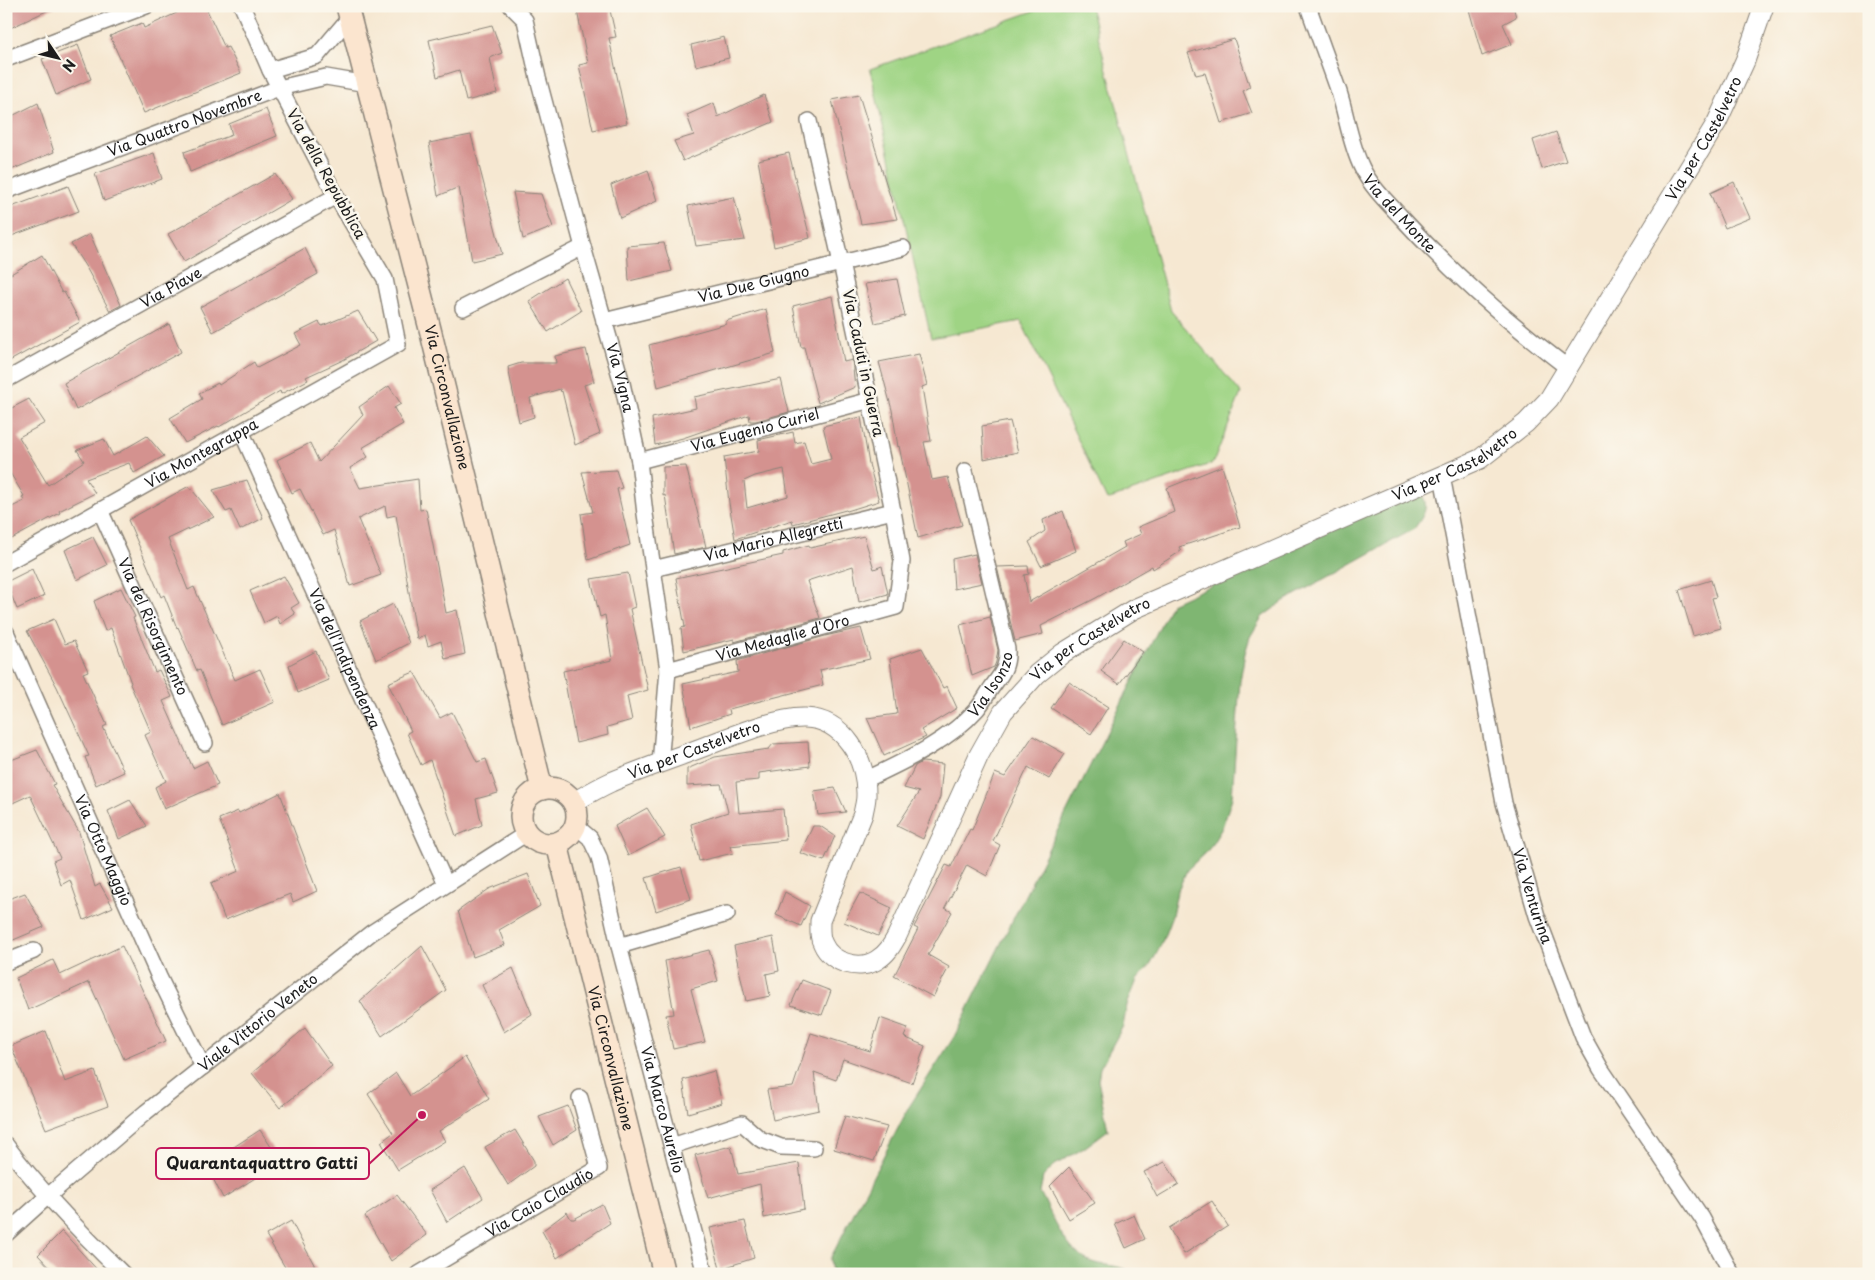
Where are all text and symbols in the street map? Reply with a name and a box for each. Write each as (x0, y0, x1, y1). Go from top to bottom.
north arrow (32, 32, 82, 82)
text: N (57, 55, 81, 76)
street label: Via per Castelvetro (1659, 72, 1747, 205)
street label: Via Quattro Novembre (104, 83, 265, 162)
street label: Via della Repubblica (282, 104, 373, 243)
street label: Via del Monte (1358, 169, 1442, 257)
street label: Via Due Giugno (695, 258, 811, 308)
street label: Via Piave (135, 260, 206, 313)
street label: Via Caduti in Guerra (838, 287, 891, 439)
street label: Via Circonvallazione (419, 322, 477, 472)
street label: Via Vigna (601, 340, 641, 415)
street label: Via Eugenio Curiel (688, 401, 821, 457)
street label: Via Montegrappa (140, 411, 262, 493)
street label: Via per Castelvetro (1388, 421, 1521, 506)
street label: Via Mario Allegretti (701, 510, 845, 566)
street label: Via del Risorgimento (113, 554, 195, 699)
street label: Via dell'Indipendenza (304, 584, 388, 733)
street label: Via per Castelvetro (1023, 590, 1153, 685)
street label: Via Medaglie d'Oro (713, 607, 852, 666)
street label: Via Isonzo (962, 651, 1017, 722)
street label: Via per Castelvetro (624, 714, 763, 784)
street label: Via Otto Maggio (70, 791, 139, 909)
street label: Via Venturina (1508, 845, 1560, 947)
street label: Viale Vittorio Veneto (192, 967, 322, 1077)
street label: Via Circonvallazione (583, 983, 641, 1133)
street label: Via Marco Aurelio (636, 1044, 691, 1175)
callout: Quarantaquattro Gatti (156, 1148, 369, 1179)
text: Quarantaquattro Gatti (166, 1150, 358, 1174)
street label: Via Caio Claudio (481, 1161, 597, 1242)

